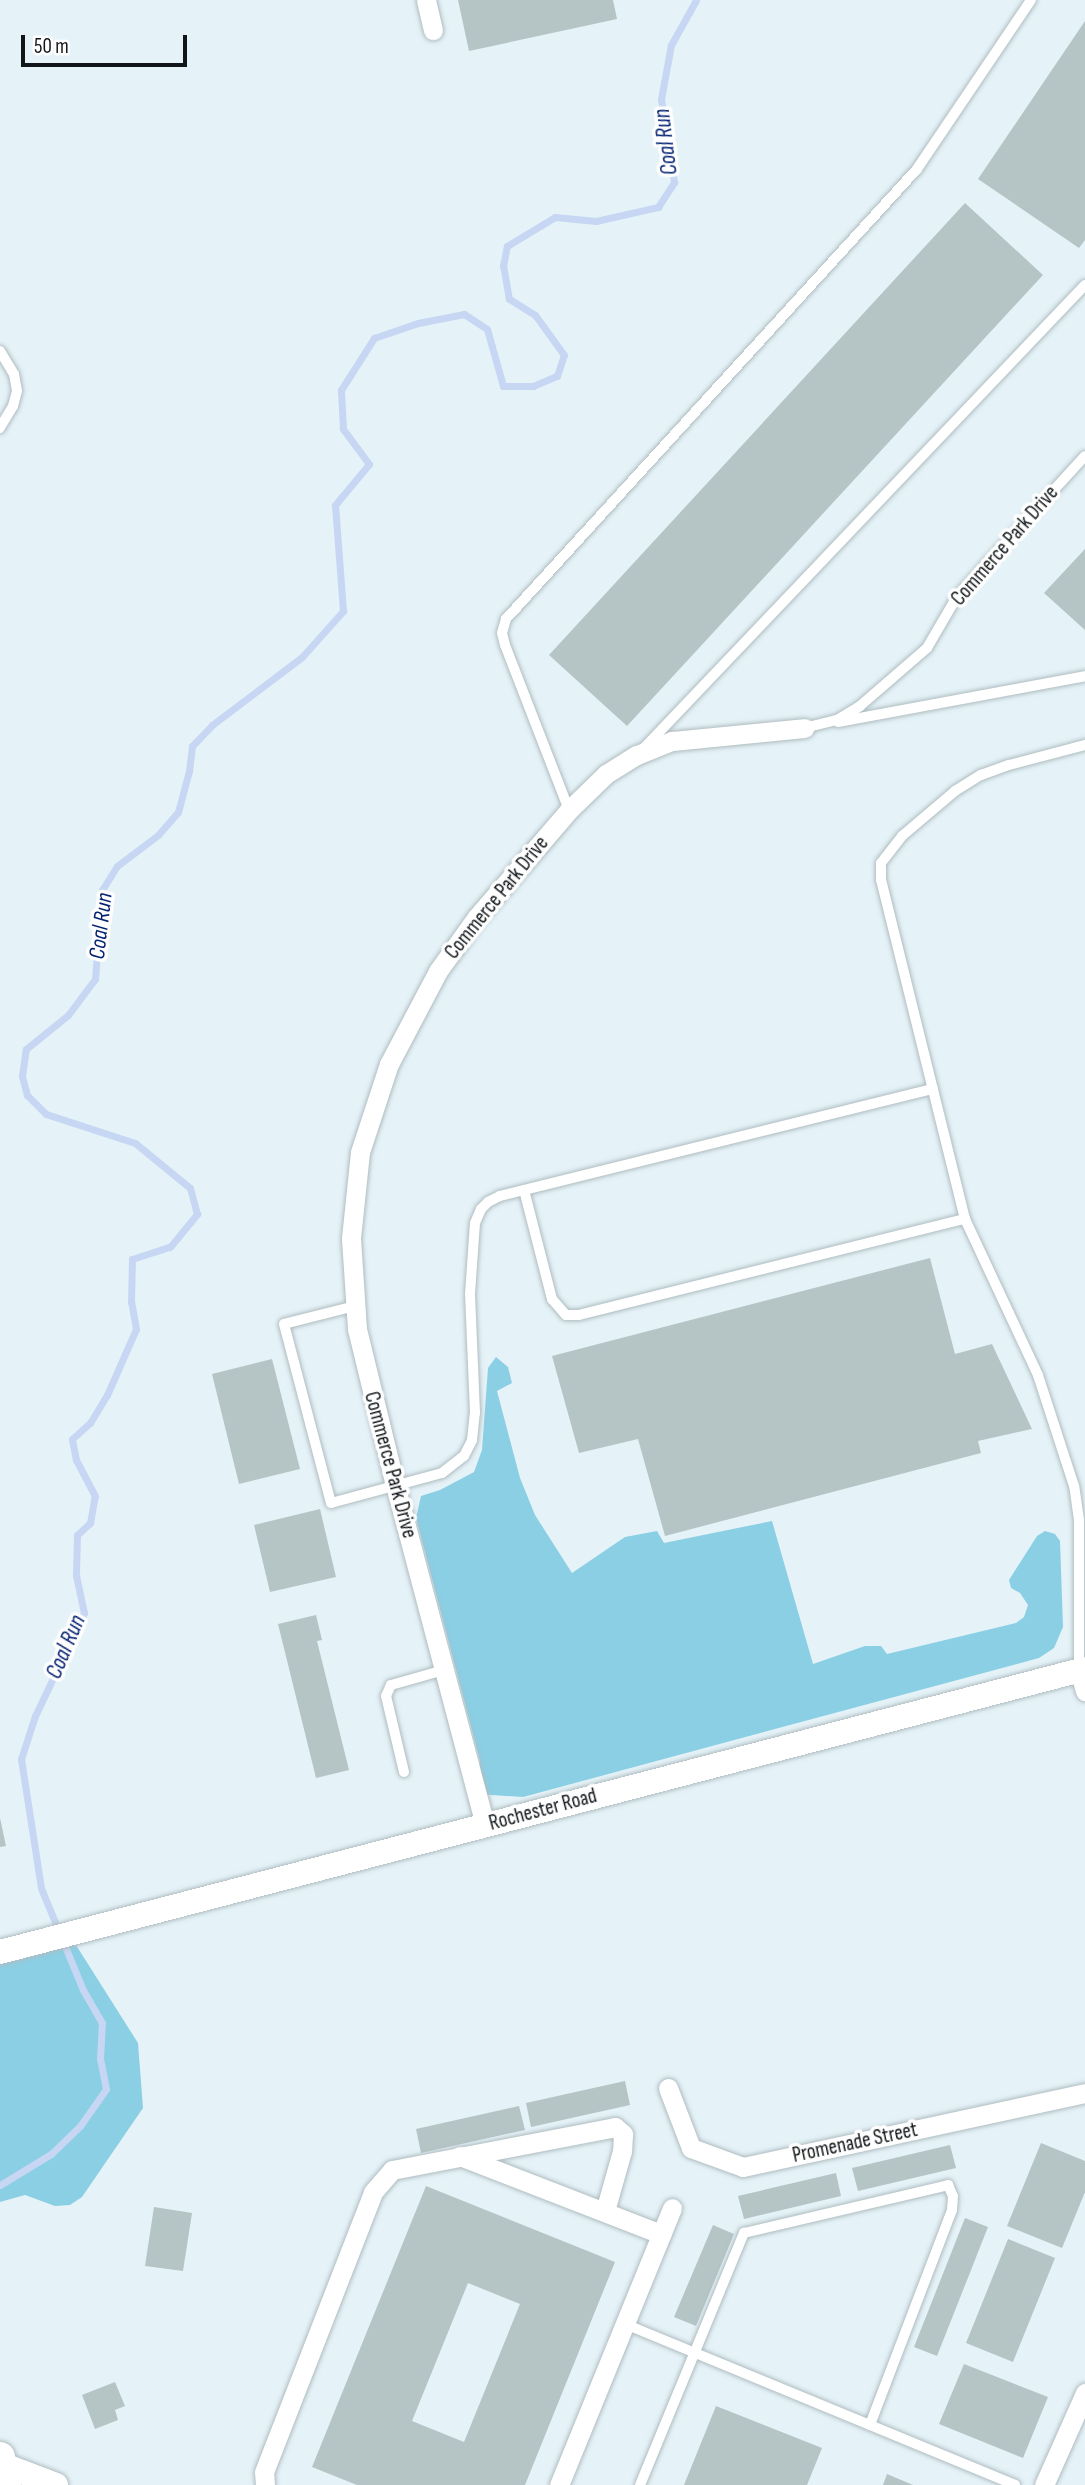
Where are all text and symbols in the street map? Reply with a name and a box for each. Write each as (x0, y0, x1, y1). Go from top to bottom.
scale bar (24, 21, 191, 65)
text: 50 m (34, 34, 69, 59)
water label: Coal Run (648, 107, 684, 177)
street label: Commerce Park Drive (946, 481, 1064, 611)
street label: Commerce Park Drive (440, 832, 554, 964)
water label: Coal Run (83, 891, 119, 961)
street label: Commerce Park Drive (358, 1389, 422, 1541)
water label: Coal Run (40, 1611, 92, 1683)
street label: Rochester Road (486, 1784, 600, 1836)
street label: Promenade Street (790, 2117, 920, 2169)

